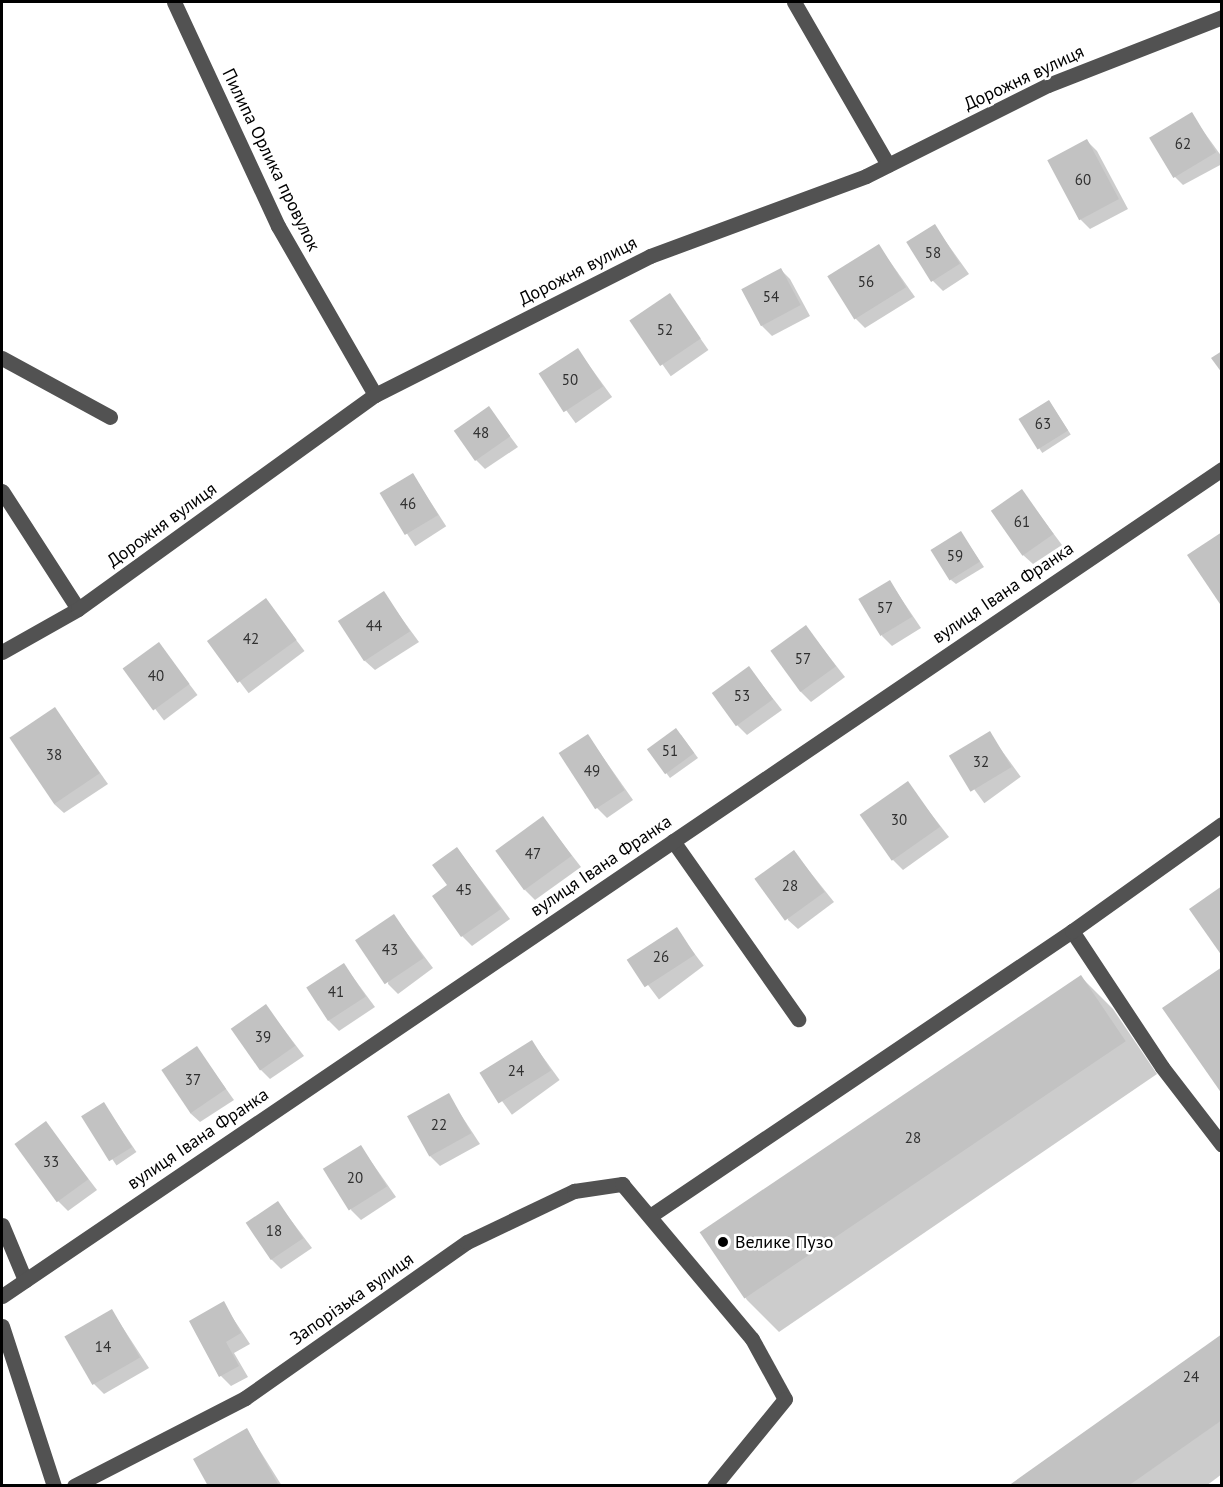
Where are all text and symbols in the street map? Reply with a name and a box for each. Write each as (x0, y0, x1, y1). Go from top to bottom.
street label: Дорожня вулиця (961, 41, 1087, 115)
street label: Пилипа Орлика провулок (217, 65, 325, 255)
house number: 62 (1175, 135, 1191, 153)
house number: 60 (1075, 171, 1091, 189)
street label: Дорожня вулиця (515, 232, 641, 310)
house number: 58 (925, 244, 941, 262)
house number: 56 (858, 273, 874, 291)
house number: 54 (763, 288, 779, 306)
house number: 52 (657, 321, 673, 339)
house number: 50 (562, 371, 578, 389)
house number: 63 (1035, 415, 1051, 433)
house number: 48 (473, 424, 489, 442)
street label: Дорожня вулиця (103, 478, 221, 572)
house number: 46 (400, 495, 416, 513)
house number: 61 (1014, 513, 1030, 531)
street label: вулиця Івана Франка (928, 538, 1078, 648)
house number: 59 (947, 547, 963, 565)
house number: 57 (877, 599, 893, 617)
house number: 44 (366, 617, 382, 635)
house number: 42 (243, 630, 259, 648)
house number: 57 (795, 650, 811, 668)
house number: 40 (148, 667, 164, 685)
house number: 53 (734, 687, 750, 705)
house number: 51 (662, 742, 678, 760)
house number: 38 (46, 746, 62, 764)
house number: 32 (973, 753, 989, 771)
house number: 49 (584, 762, 600, 780)
street label: вулиця Івана Франка (526, 811, 676, 921)
house number: 30 (891, 811, 907, 829)
house number: 47 (525, 845, 541, 863)
house number: 28 (782, 877, 798, 895)
house number: 45 (456, 881, 472, 899)
house number: 43 (382, 941, 398, 959)
house number: 26 (653, 948, 669, 966)
house number: 41 (328, 983, 344, 1001)
house number: 39 (255, 1028, 271, 1046)
house number: 24 (508, 1062, 524, 1080)
house number: 37 (185, 1071, 201, 1089)
street label: вулиця Івана Франка (123, 1084, 273, 1194)
house number: 22 (431, 1116, 447, 1134)
house number: 28 (905, 1129, 921, 1147)
house number: 33 (43, 1153, 59, 1171)
house number: 20 (347, 1169, 363, 1187)
house number: 18 (266, 1222, 282, 1240)
place label: Велике Пузо (735, 1231, 833, 1253)
marker: Велике Пузо (716, 1235, 730, 1249)
street label: Запорізька вулиця (286, 1248, 418, 1350)
house number: 14 (95, 1338, 111, 1356)
house number: 24 (1183, 1368, 1199, 1386)

